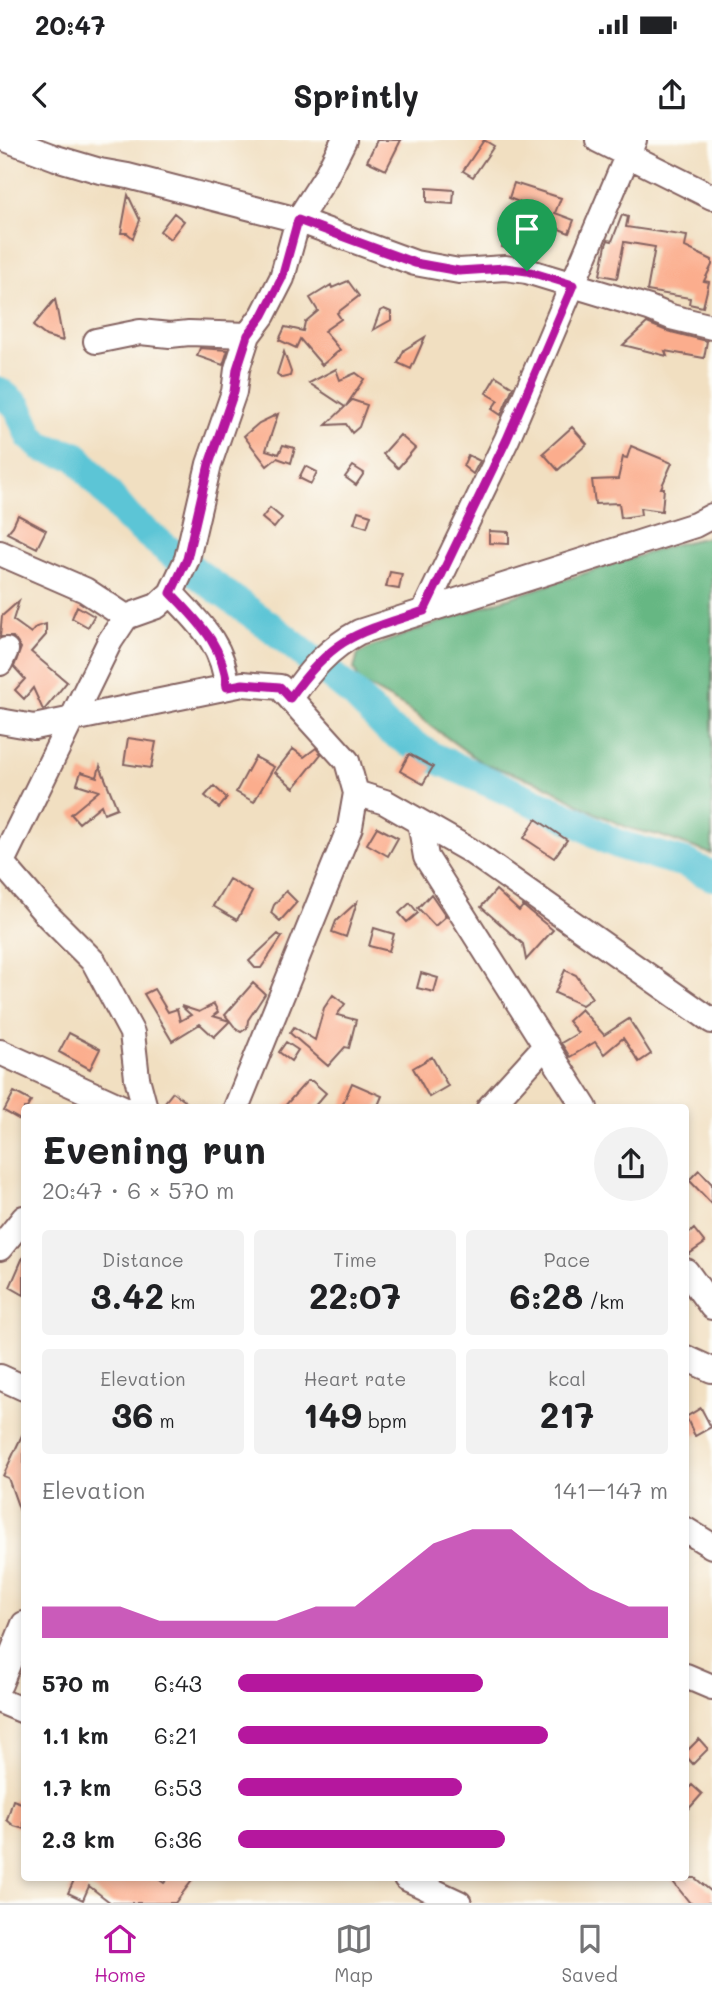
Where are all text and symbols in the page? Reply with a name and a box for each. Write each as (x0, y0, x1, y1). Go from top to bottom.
text: 20:47 (35, 8, 105, 42)
text: Sprintly (293, 74, 419, 116)
icon: back (21, 76, 59, 114)
icon: share (653, 76, 691, 114)
pin (497, 199, 557, 271)
icon: arrive (508, 210, 546, 248)
text: Evening run (42, 1124, 266, 1174)
button: share (594, 1127, 668, 1201)
text: 20:47 · 6 × 570 m (42, 1175, 234, 1205)
text: Distance (102, 1247, 184, 1272)
text: Time (333, 1247, 377, 1272)
text: Pace (544, 1247, 590, 1272)
text: 3.42 (91, 1272, 164, 1318)
text: 22:07 (309, 1272, 401, 1318)
text: 6:28 (510, 1272, 583, 1318)
text: km (164, 1289, 195, 1314)
text: /km (583, 1289, 624, 1314)
text: Elevation (100, 1366, 186, 1391)
text: Heart rate (304, 1366, 406, 1391)
text: kcal (548, 1366, 586, 1391)
text: 36 (111, 1391, 153, 1437)
text: 149 (303, 1391, 362, 1437)
text: 217 (540, 1391, 594, 1437)
text: m (153, 1408, 175, 1433)
text: bpm (362, 1408, 407, 1433)
text: Elevation (42, 1475, 145, 1505)
text: 141–147 m (553, 1475, 668, 1505)
text: 570 m (42, 1668, 110, 1698)
text: 6:43 (154, 1668, 202, 1698)
text: 1.1 km (42, 1720, 108, 1750)
text: 6:21 (154, 1720, 198, 1750)
text: 1.7 km (42, 1772, 111, 1802)
text: 6:53 (154, 1772, 202, 1802)
text: 2.3 km (42, 1824, 115, 1854)
text: 6:36 (154, 1824, 202, 1854)
tab: Home (94, 1920, 146, 1987)
tab: Map (334, 1920, 373, 1987)
tab: Saved (561, 1920, 618, 1987)

